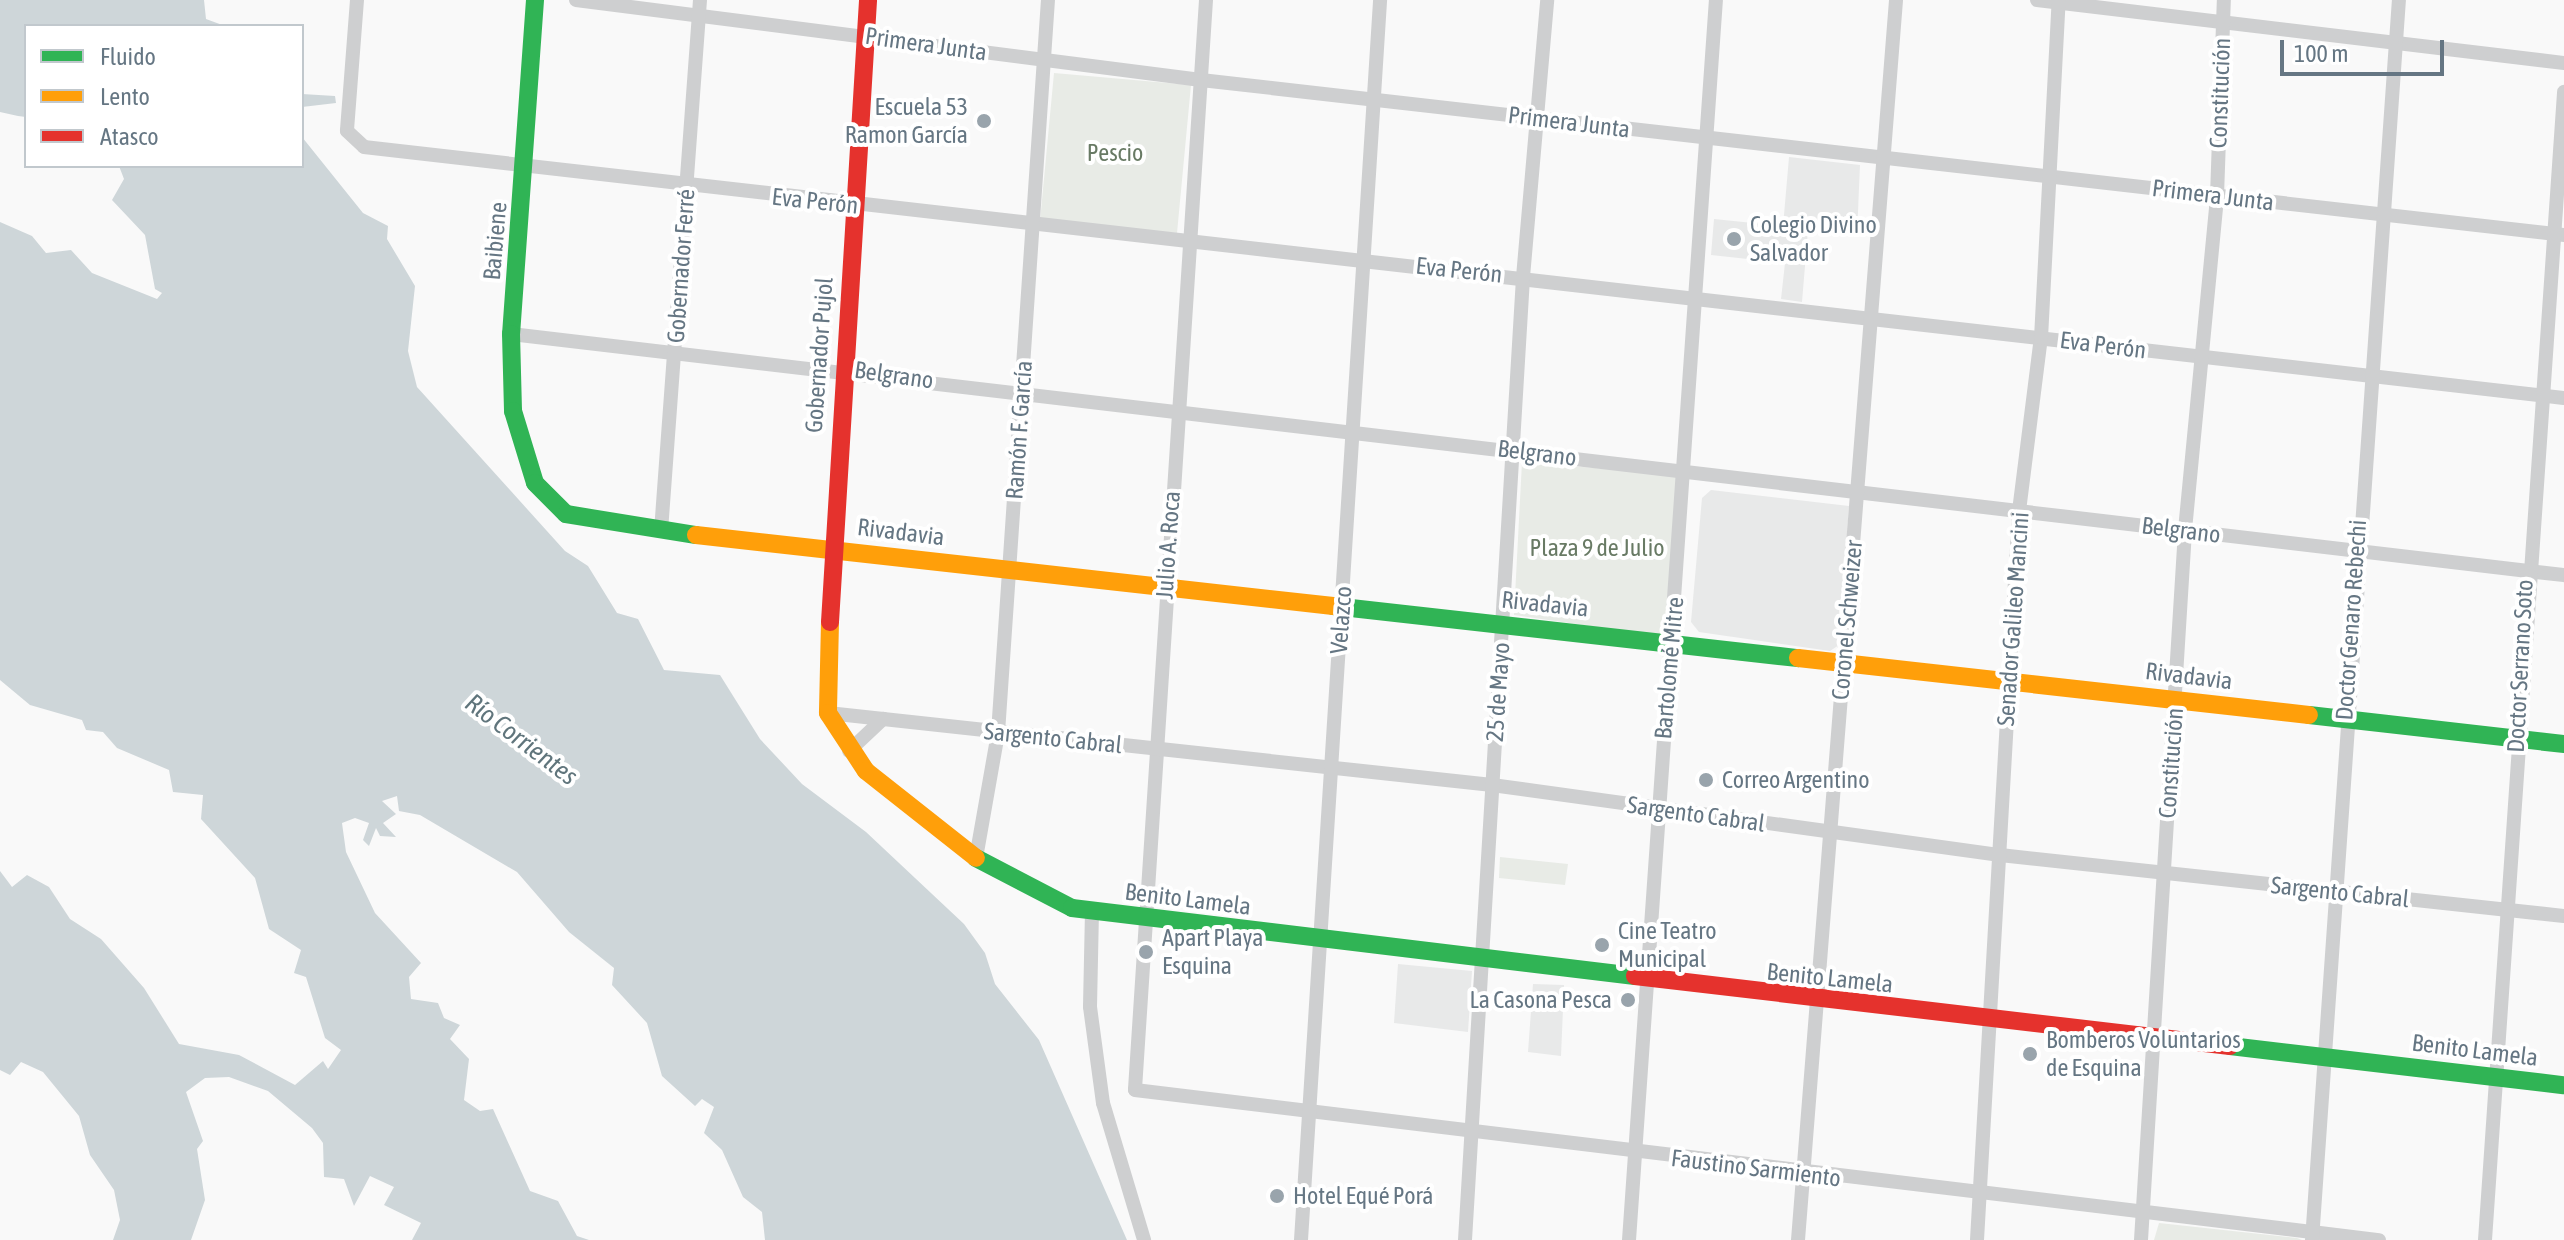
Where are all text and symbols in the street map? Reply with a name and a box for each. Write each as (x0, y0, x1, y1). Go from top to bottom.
street label: Primera Junta (863, 21, 989, 67)
legend (24, 24, 304, 168)
scale bar (2284, 24, 2448, 74)
street label: Constitución (2204, 37, 2236, 149)
text: 100 m (2294, 40, 2348, 67)
text: Fluido (100, 43, 156, 70)
text: Lento (100, 83, 150, 110)
place label: Escuela 53 Ramon García (845, 93, 968, 149)
street label: Primera Junta (1506, 100, 1632, 144)
marker: Escuela 53 Ramon García (975, 112, 993, 130)
text: Atasco (100, 123, 158, 150)
park label: Pescio (1087, 139, 1143, 167)
street label: Primera Junta (2150, 173, 2276, 217)
street label: Eva Perón (770, 182, 860, 220)
street label: Gobernador Ferré (661, 188, 701, 344)
street label: Baibiene (477, 201, 513, 281)
place label: Colegio Divino Salvador (1750, 211, 1877, 267)
marker: Colegio Divino Salvador (1725, 230, 1743, 248)
street label: Eva Perón (1414, 251, 1504, 289)
street label: Gobernador Pujol (799, 276, 839, 434)
street label: Eva Perón (2058, 325, 2148, 365)
street label: Belgrano (853, 355, 935, 395)
street label: Ramón F. García (1000, 360, 1038, 500)
street label: Belgrano (1496, 434, 1578, 472)
street label: Julio A. Roca (1150, 490, 1186, 600)
street label: Senador Galileo Mancini (1991, 511, 2035, 727)
street label: Belgrano (2140, 511, 2222, 549)
street label: Rivadavia (856, 512, 946, 552)
street label: Doctor Genaro Rebechi (2330, 519, 2372, 721)
park label: Plaza 9 de Julio (1530, 534, 1664, 562)
street label: Coronel Schweizer (1826, 539, 1868, 701)
street label: Doctor Serrano Soto (2501, 579, 2539, 753)
street label: Velazco (1324, 585, 1358, 655)
street label: Rivadavia (1500, 585, 1590, 623)
street label: Bartolomé Mitre (1648, 596, 1690, 740)
street label: 25 de Mayo (1480, 641, 1516, 743)
street label: Rivadavia (2144, 656, 2234, 696)
water label: Río Corrientes (459, 688, 583, 792)
street label: Constitución (2153, 707, 2189, 819)
street label: Sargento Cabral (983, 716, 1123, 760)
place label: Correo Argentino (1722, 766, 1869, 794)
marker: Correo Argentino (1697, 771, 1715, 789)
street label: Sargento Cabral (1625, 790, 1767, 838)
street label: Sargento Cabral (2270, 870, 2410, 914)
street label: Benito Lamela (1123, 877, 1253, 921)
place label: Cine Teatro Municipal (1618, 917, 1717, 973)
place label: Apart Playa Esquina (1162, 924, 1263, 980)
marker: Cine Teatro Municipal (1593, 936, 1611, 954)
marker: Apart Playa Esquina (1137, 943, 1155, 961)
street label: Benito Lamela (1765, 957, 1895, 999)
place label: La Casona Pesca (1470, 986, 1612, 1014)
marker: La Casona Pesca (1619, 991, 1637, 1009)
place label: Bomberos Voluntarios de Esquina (2046, 1026, 2241, 1082)
street label: Benito Lamela (2410, 1028, 2540, 1072)
marker: Bomberos Voluntarios de Esquina (2021, 1045, 2039, 1063)
street label: Faustino Sarmiento (1670, 1143, 1842, 1193)
place label: Hotel Equé Porá (1293, 1182, 1433, 1210)
marker: Hotel Equé Porá (1268, 1187, 1286, 1205)

